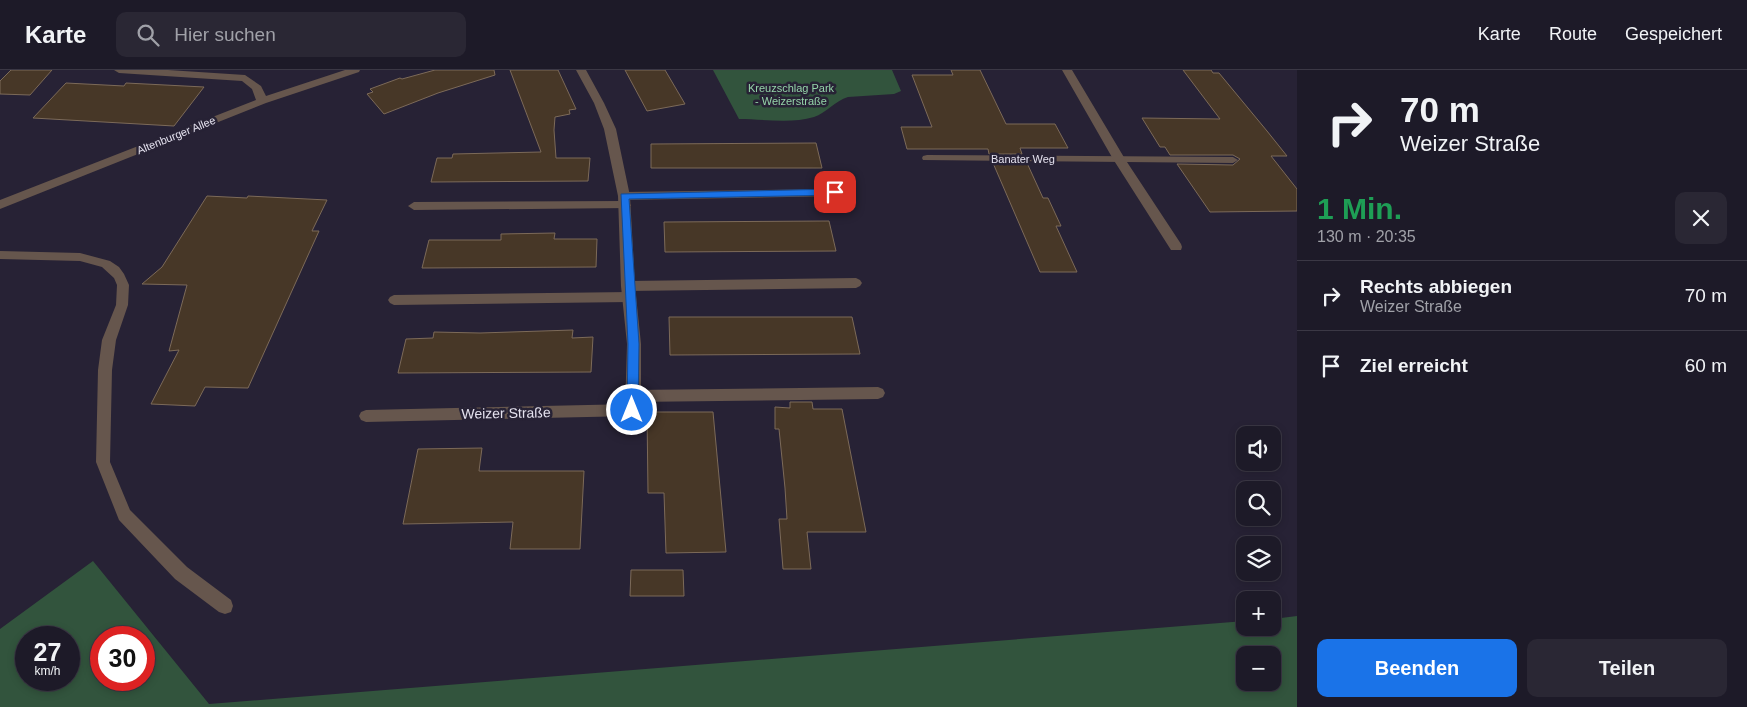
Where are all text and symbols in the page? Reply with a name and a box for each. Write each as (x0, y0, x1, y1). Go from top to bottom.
search box (116, 12, 466, 57)
text: Karte (25, 21, 86, 48)
icon: search (134, 21, 162, 49)
text: Hier suchen (174, 24, 276, 45)
text: Karte (1478, 24, 1521, 44)
text: Route (1549, 24, 1597, 44)
text: Gespeichert (1625, 24, 1722, 44)
park label: Kreuzschlag Park - Weizerstraße (748, 82, 835, 107)
icon: right (1317, 90, 1382, 155)
text: 70 m (1400, 90, 1480, 129)
street label: Altenburger Allee (135, 114, 217, 156)
text: Weizer Straße (1400, 131, 1540, 156)
street label: Banater Weg (991, 153, 1055, 165)
pin (814, 171, 856, 213)
icon: arrive (821, 178, 849, 206)
text: 1 Min. (1317, 192, 1402, 225)
button: close (1675, 192, 1727, 244)
text: 130 m · 20:35 (1317, 228, 1416, 245)
text: Rechts abbiegen (1360, 276, 1512, 297)
icon: right (1317, 282, 1345, 310)
text: 70 m (1685, 285, 1727, 306)
text: Weizer Straße (1360, 298, 1462, 315)
icon: arrive (1317, 352, 1345, 380)
text: Ziel erreicht (1360, 355, 1468, 376)
text: 60 m (1685, 355, 1727, 376)
position arrow (605, 383, 657, 435)
street label: Weizer Straße (461, 404, 551, 422)
map controls (1236, 426, 1281, 691)
button: sound (1236, 426, 1281, 471)
button: search (1236, 481, 1281, 526)
button: layers (1236, 536, 1281, 581)
button: + (1236, 591, 1281, 636)
speed limit sign: 30 (90, 626, 155, 691)
text: 27 (34, 638, 61, 666)
button: Beenden (1317, 639, 1517, 697)
button: Teilen (1527, 639, 1727, 697)
button: − (1236, 646, 1281, 691)
text: km/h (34, 664, 61, 678)

